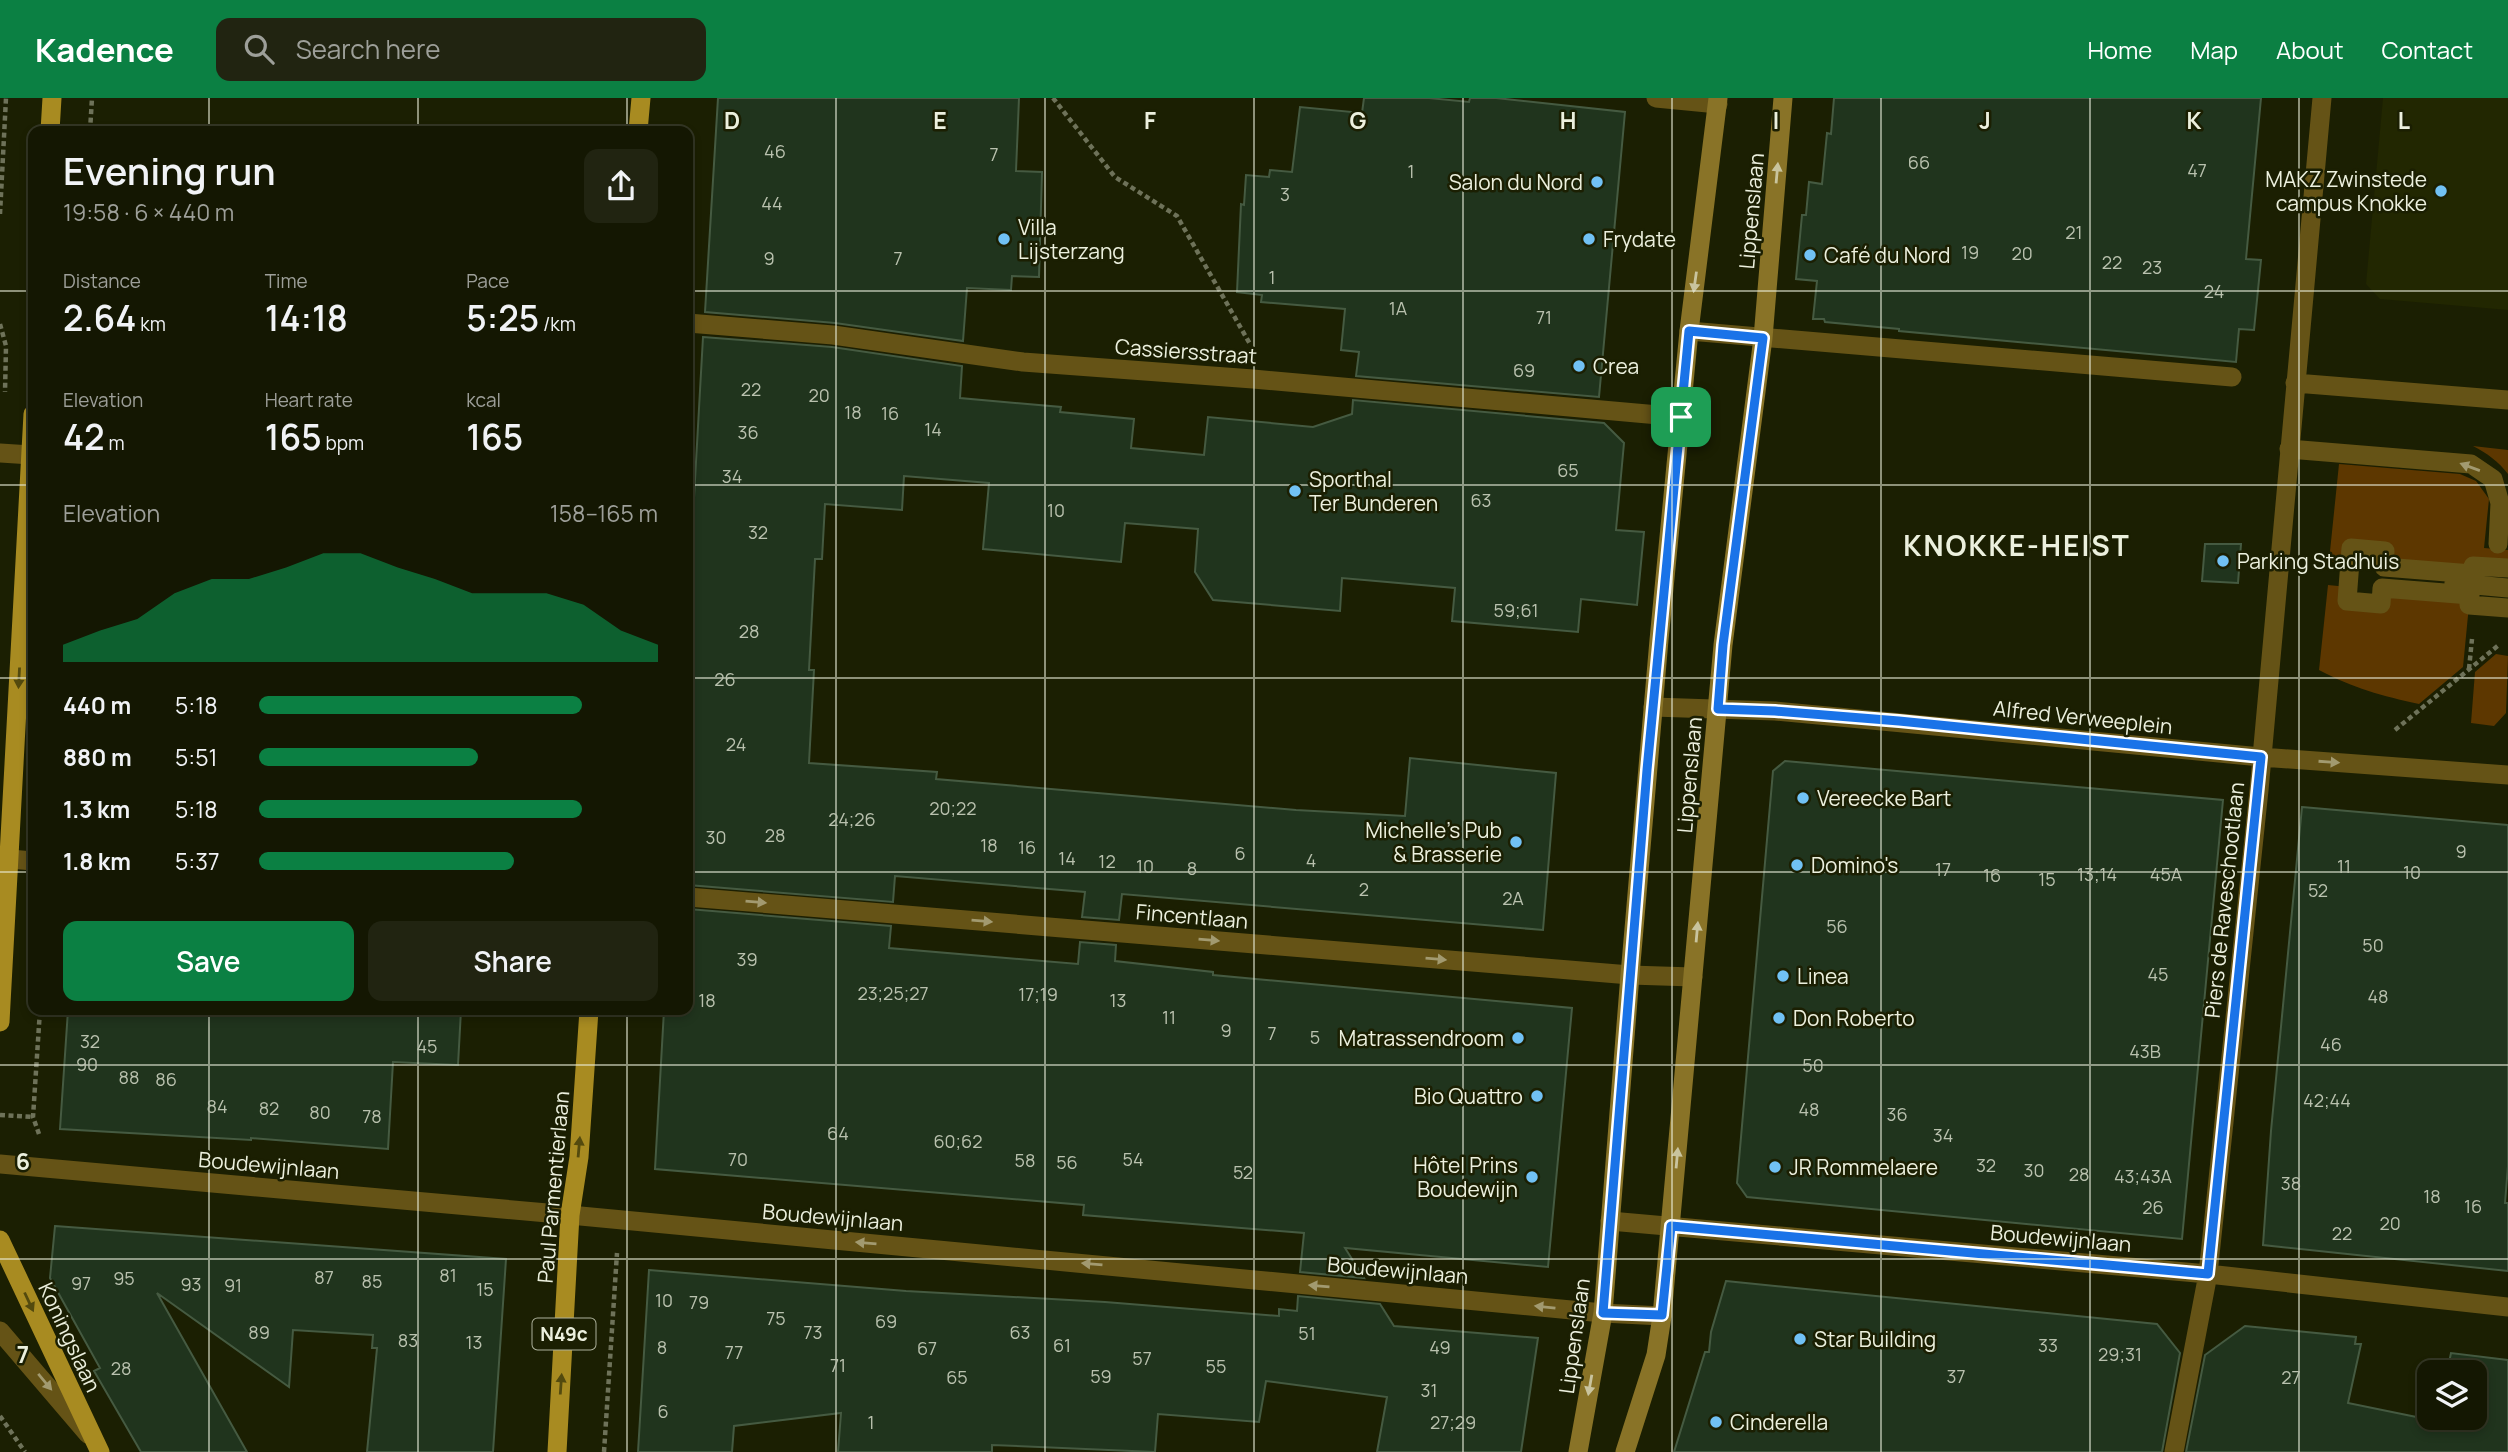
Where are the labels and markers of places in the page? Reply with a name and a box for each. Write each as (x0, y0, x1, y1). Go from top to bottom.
place label: MAKZ Zwinstede campus Knokke (2265, 165, 2427, 217)
place label: Salon du Nord (1449, 168, 1583, 196)
marker: Salon du Nord (1589, 174, 1605, 190)
marker: MAKZ Zwinstede campus Knokke (2433, 183, 2449, 199)
place label: Villa Lijsterzang (1018, 213, 1125, 265)
place label: Frydate (1603, 225, 1676, 253)
marker: Villa Lijsterzang (996, 231, 1012, 247)
marker: Frydate (1581, 231, 1597, 247)
place label: Café du Nord (1824, 241, 1950, 269)
marker: Café du Nord (1802, 247, 1818, 263)
place label: Crea (1593, 352, 1639, 380)
marker: Crea (1571, 358, 1587, 374)
pin (1651, 387, 1711, 447)
place label: Sporthal Ter Bunderen (1309, 465, 1438, 517)
marker: Sporthal Ter Bunderen (1287, 483, 1303, 499)
place label: Parking Stadhuis (2237, 547, 2399, 575)
marker: Parking Stadhuis (2215, 553, 2231, 569)
place label: Vereecke Bart (1817, 784, 1951, 812)
marker: Vereecke Bart (1795, 790, 1811, 806)
place label: Michelle's Pub & Brasserie (1365, 816, 1502, 868)
marker: Michelle's Pub & Brasserie (1508, 834, 1524, 850)
place label: Domino's (1811, 851, 1898, 879)
marker: Domino's (1789, 857, 1805, 873)
place label: Linea (1797, 962, 1849, 990)
marker: Linea (1775, 968, 1791, 984)
place label: Don Roberto (1793, 1004, 1915, 1032)
marker: Don Roberto (1771, 1010, 1787, 1026)
place label: Matrassendroom (1339, 1024, 1504, 1052)
marker: Matrassendroom (1510, 1030, 1526, 1046)
place label: Bio Quattro (1414, 1082, 1523, 1110)
marker: Bio Quattro (1529, 1088, 1545, 1104)
place label: Hôtel Prins Boudewijn (1413, 1151, 1518, 1203)
place label: JR Rommelaere (1789, 1153, 1938, 1181)
marker: JR Rommelaere (1767, 1159, 1783, 1175)
marker: Hôtel Prins Boudewijn (1524, 1169, 1540, 1185)
place label: Star Building (1814, 1325, 1936, 1353)
marker: Star Building (1792, 1331, 1808, 1347)
place label: Cinderella (1730, 1408, 1828, 1436)
marker: Cinderella (1708, 1414, 1724, 1430)

